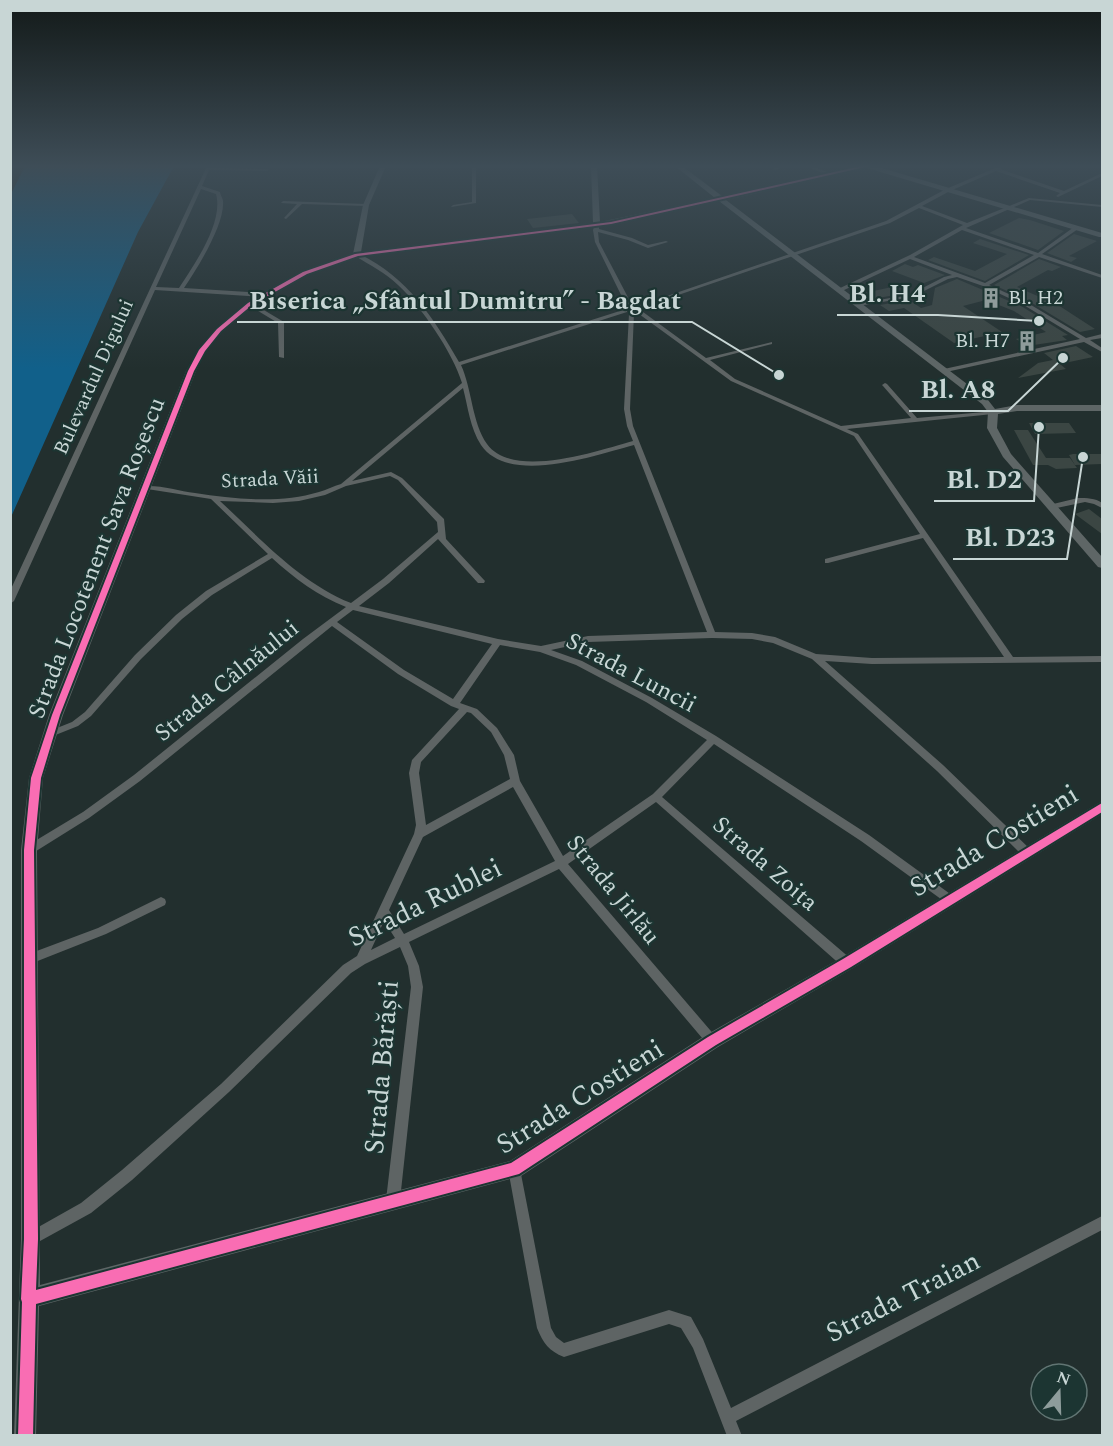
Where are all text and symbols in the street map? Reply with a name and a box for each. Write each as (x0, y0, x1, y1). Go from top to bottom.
callout: Bl. H4 (837, 271, 938, 315)
text: Bl. H4 (849, 274, 926, 314)
callout: Biserica „Sfântul Dumitru” - Bagdat (237, 278, 692, 322)
text: Biserica „Sfântul Dumitru” - Bagdat (249, 281, 681, 321)
place label: Bl. H2 (1008, 283, 1063, 313)
building icon: Bl. H2 (979, 286, 1003, 310)
street label: Bulevardul Digului (46, 294, 142, 460)
place label: Bl. H7 (955, 326, 1010, 356)
building icon: Bl. H7 (1015, 329, 1039, 353)
callout: Bl. A8 (909, 367, 1008, 411)
text: Bl. A8 (921, 370, 995, 410)
street label: Strada Locotenent Sava Roșescu (19, 392, 175, 724)
callout: Bl. D2 (934, 457, 1034, 501)
text: Bl. D2 (946, 460, 1022, 500)
street label: Strada Văii (220, 461, 320, 497)
callout: Bl. D23 (953, 515, 1067, 559)
text: Bl. D23 (965, 518, 1055, 558)
street label: Strada Câlnăului (147, 611, 307, 751)
street label: Strada Luncii (559, 623, 703, 723)
street label: Strada Costieni (901, 773, 1087, 909)
street label: Strada Zoița (704, 808, 826, 920)
street label: Strada Jirlău (557, 827, 669, 953)
street label: Strada Rublei (340, 847, 510, 959)
street label: Strada Bărăști (353, 978, 411, 1156)
street label: Strada Costieni (488, 1028, 672, 1166)
street label: Strada Traian (818, 1240, 988, 1354)
north arrow (1029, 1362, 1089, 1422)
text: N (1053, 1365, 1074, 1392)

